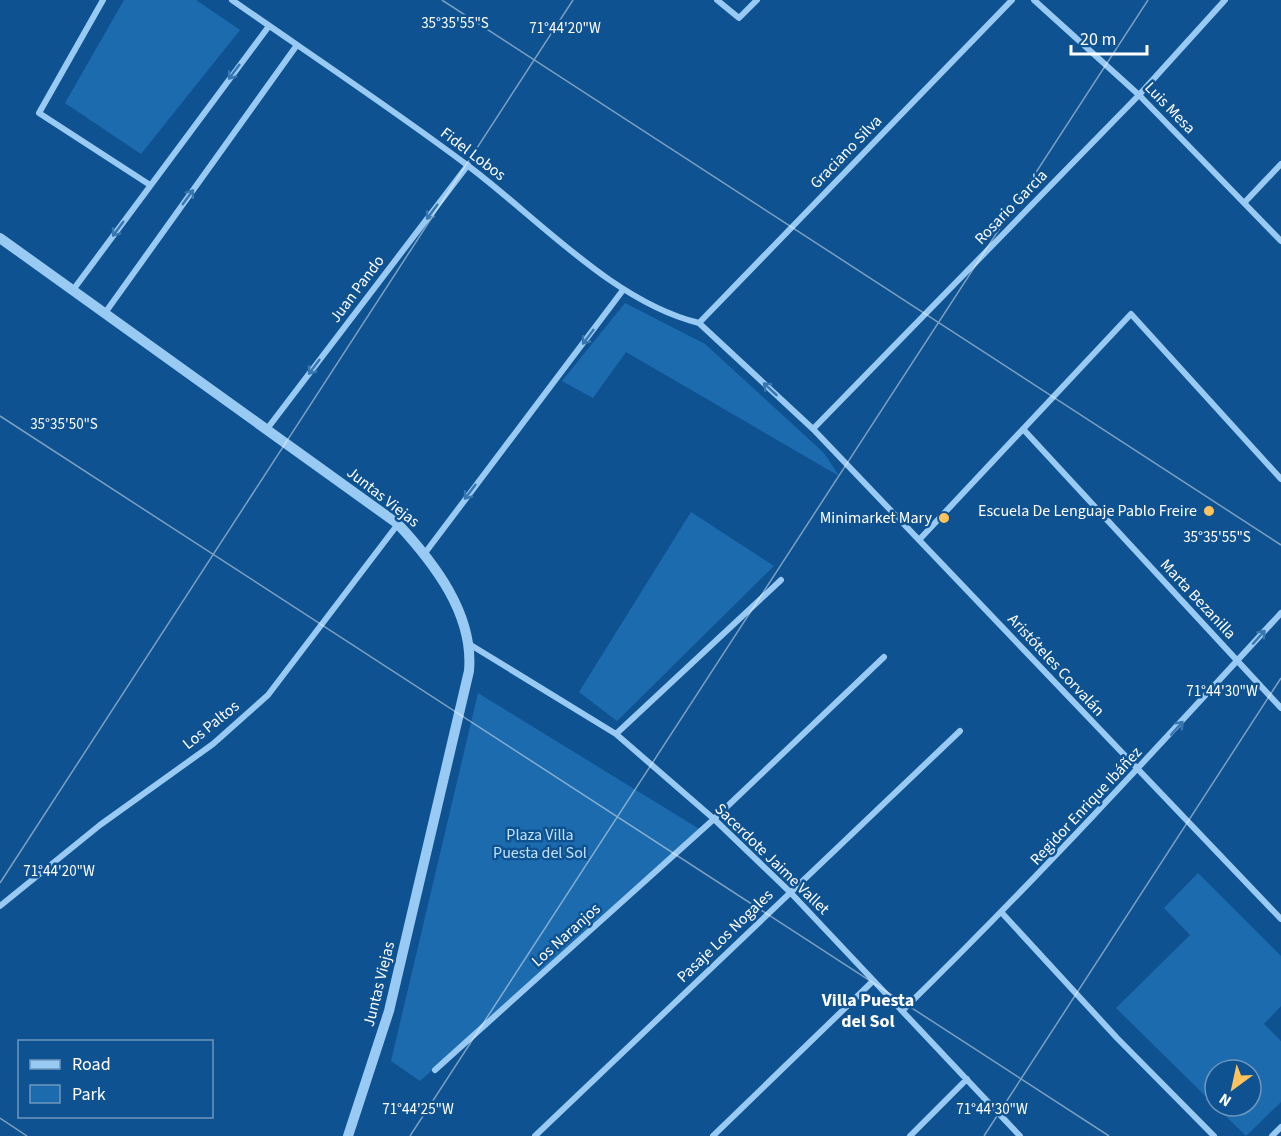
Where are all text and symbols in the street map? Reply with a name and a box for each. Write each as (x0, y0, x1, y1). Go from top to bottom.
text: 35°35'55"S (421, 13, 489, 34)
text: 71°44'20"W (529, 18, 601, 39)
scale bar (1071, 18, 1148, 56)
text: 20 m (1080, 27, 1116, 52)
one-way arrow (228, 64, 240, 80)
street label: Luis Mesa (1140, 77, 1200, 139)
street label: Graciano Silva (805, 110, 887, 194)
street label: Fidel Lobos (436, 122, 510, 186)
street label: Rosario García (970, 165, 1052, 249)
one-way arrow (182, 190, 194, 206)
one-way arrow (426, 204, 439, 220)
one-way arrow (111, 221, 124, 237)
street label: Juan Pando (324, 251, 390, 327)
one-way arrow (581, 328, 594, 344)
one-way arrow (308, 359, 321, 375)
one-way arrow (763, 382, 778, 396)
text: 35°35'50"S (30, 414, 98, 435)
street label: Juntas Viejas (342, 462, 424, 533)
one-way arrow (464, 484, 477, 500)
place label: Escuela De Lenguaje Pablo Freire (978, 500, 1197, 522)
marker: Escuela De Lenguaje Pablo Freire (1202, 504, 1216, 518)
place label: Minimarket Mary (820, 507, 933, 529)
marker: Minimarket Mary (937, 511, 951, 525)
text: 35°35'55"S (1183, 527, 1251, 548)
street label: Marta Bezanilla (1155, 554, 1241, 644)
street label: Aristóteles Corvalán (1003, 609, 1109, 721)
one-way arrow (1252, 630, 1266, 645)
text: 71°44'30"W (1186, 681, 1258, 702)
street label: Los Paltos (178, 695, 244, 755)
one-way arrow (1170, 721, 1184, 736)
street label: Regidor Enrique Ibáñez (1025, 742, 1147, 870)
street label: Sacerdote Jaime Vallet (710, 798, 835, 920)
park label: Plaza Villa Puesta del Sol (493, 824, 587, 864)
text: 71°44'20"W (23, 861, 95, 882)
street label: Pasaje Los Nogales (672, 884, 778, 988)
street label: Los Naranjos (527, 898, 605, 972)
street label: Juntas Viejas (358, 939, 400, 1029)
district label: Villa Puesta del Sol (821, 988, 914, 1034)
legend (18, 1040, 213, 1118)
text: Road (72, 1052, 111, 1077)
north arrow (1203, 1058, 1263, 1118)
text: Park (72, 1082, 106, 1107)
text: N (1215, 1088, 1236, 1112)
text: 71°44'25"W (382, 1099, 454, 1120)
text: 71°44'30"W (956, 1099, 1028, 1120)

